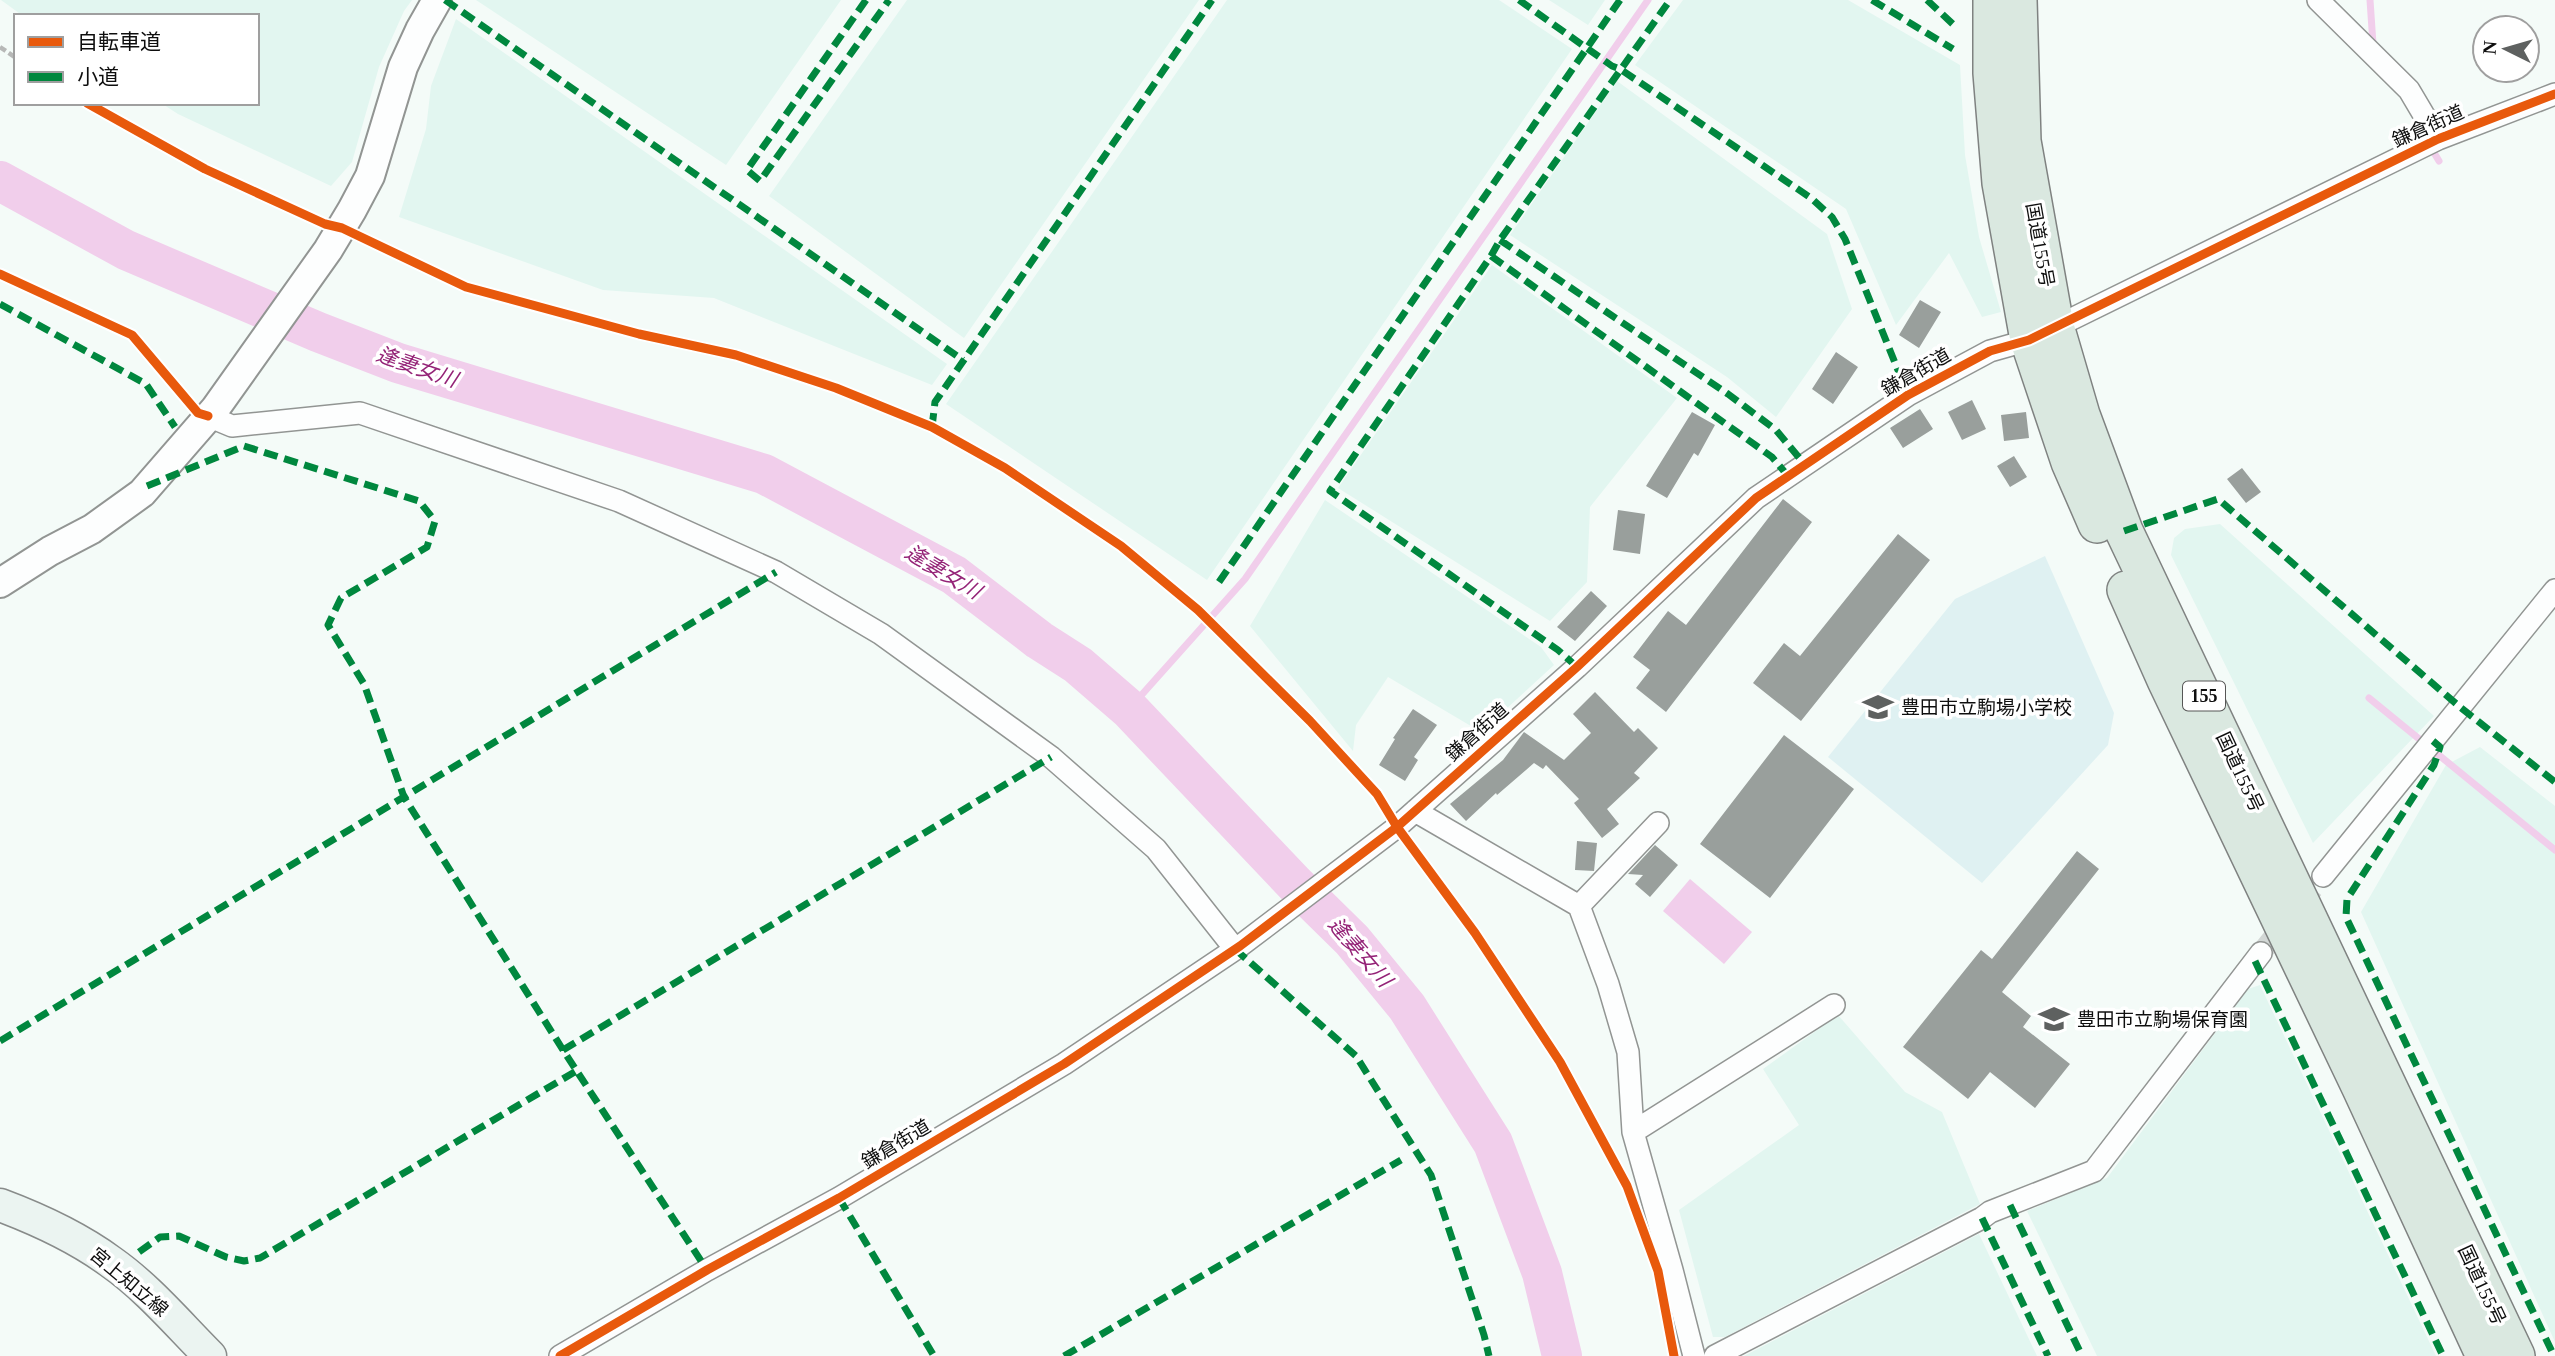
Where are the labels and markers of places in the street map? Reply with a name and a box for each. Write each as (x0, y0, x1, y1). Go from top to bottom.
school or university icon: 豊田市立駒場小学校 (1861, 690, 1895, 724)
place label: 豊田市立駒場小学校 (1901, 697, 2072, 718)
school or university icon: 豊田市立駒場保育園 (2037, 1002, 2071, 1036)
place label: 豊田市立駒場保育園 (2077, 1009, 2248, 1030)

